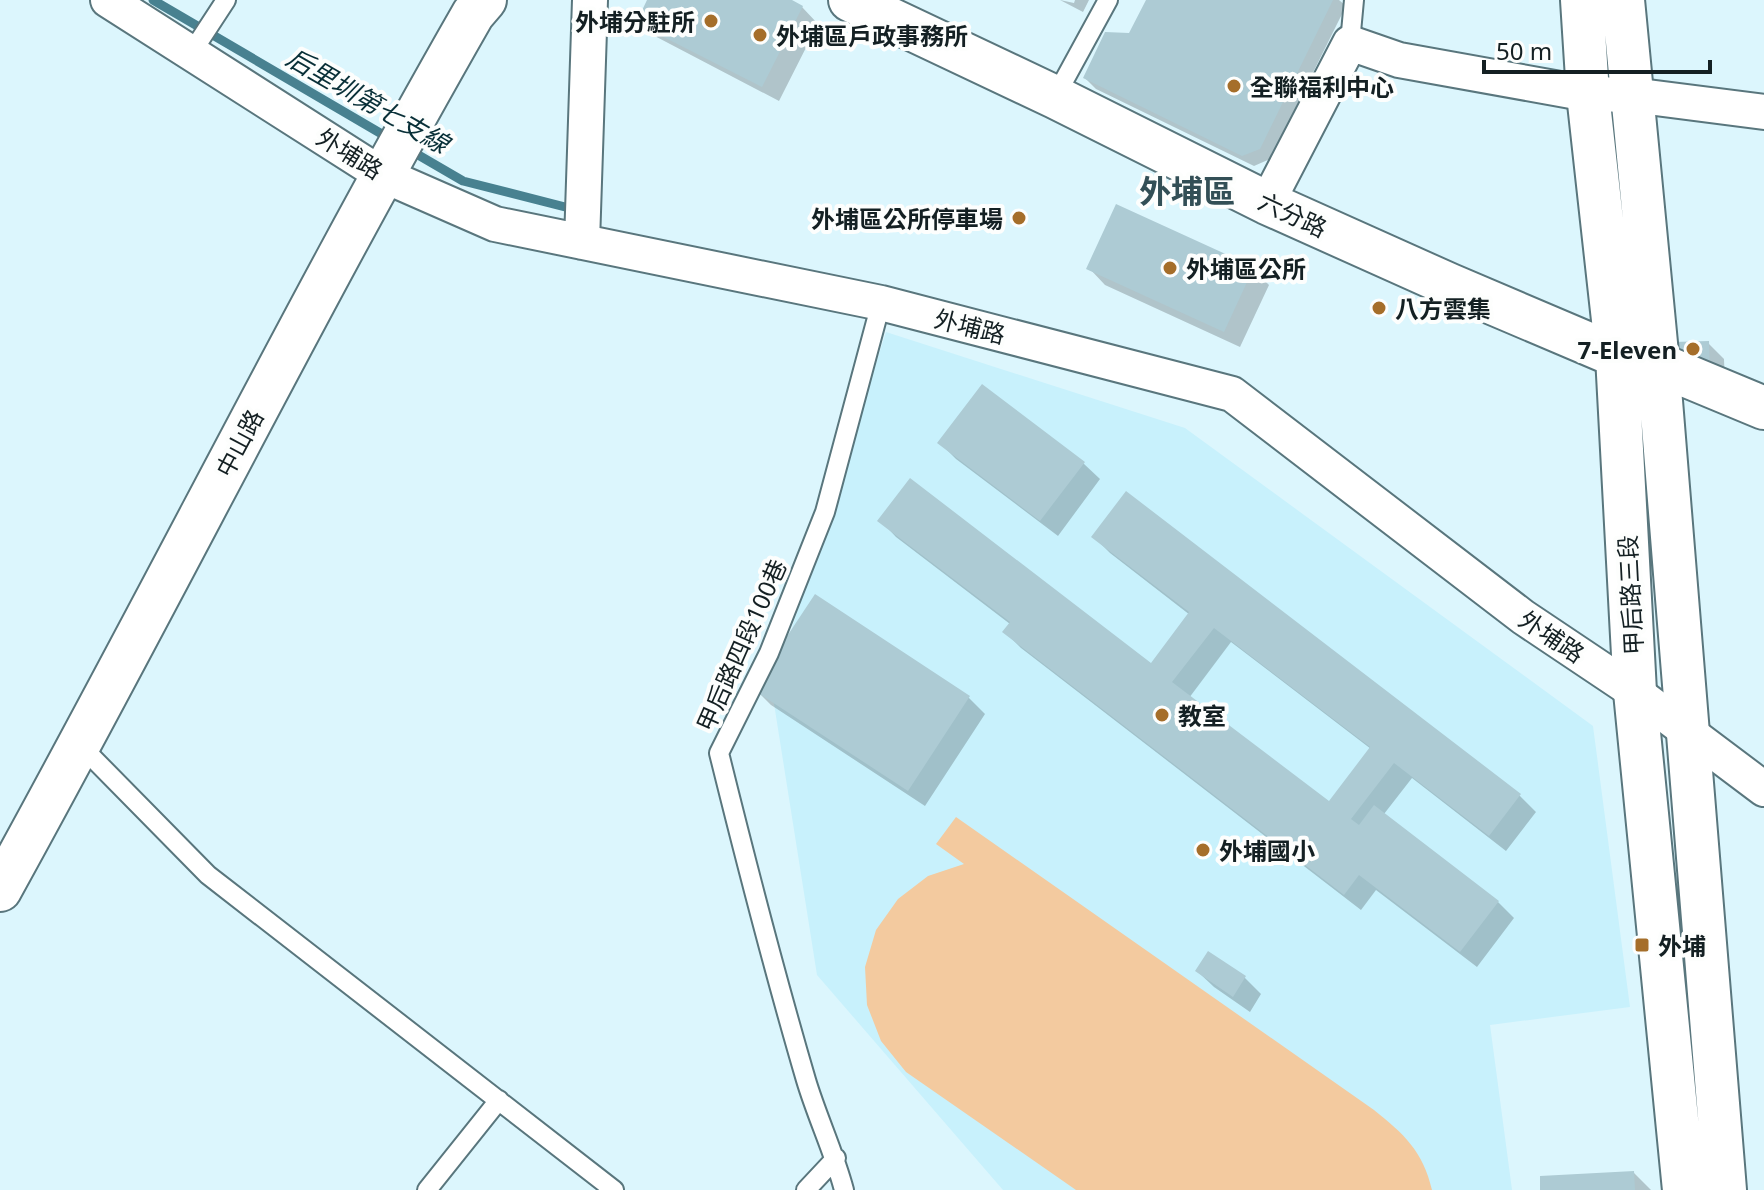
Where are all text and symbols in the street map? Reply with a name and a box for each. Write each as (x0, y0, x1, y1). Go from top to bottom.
place label: 外埔分駐所 (575, 5, 695, 38)
marker: 外埔分駐所 (702, 12, 720, 30)
place label: 外埔區戶政事務所 (776, 19, 968, 52)
scale bar (1484, 24, 1710, 74)
marker: 外埔區戶政事務所 (751, 26, 769, 44)
text: 50 m (1496, 34, 1552, 67)
water label: 后里圳第七支線 (280, 39, 458, 163)
place label: 全聯福利中心 (1250, 70, 1394, 103)
marker: 全聯福利中心 (1225, 77, 1243, 95)
street label: 外埔路 (311, 120, 389, 186)
district label: 外埔區 (1139, 169, 1235, 212)
street label: 六分路 (1253, 184, 1333, 244)
place label: 外埔區公所停車場 (811, 202, 1003, 235)
marker: 外埔區公所停車場 (1010, 209, 1028, 227)
place label: 外埔區公所 (1186, 252, 1306, 285)
marker: 外埔區公所 (1161, 259, 1179, 277)
place label: 八方雲集 (1395, 292, 1491, 325)
marker: 八方雲集 (1370, 299, 1388, 317)
street label: 外埔路 (931, 301, 1009, 351)
place label: 7-Eleven (1578, 333, 1677, 366)
marker: 7-Eleven (1684, 340, 1702, 358)
street label: 中山路 (208, 403, 270, 483)
street label: 甲后路三段 (1610, 534, 1650, 656)
street label: 甲后路四段100巷 (688, 554, 794, 736)
street label: 外埔路 (1513, 602, 1591, 670)
place label: 教室 (1178, 699, 1226, 732)
marker: 教室 (1153, 706, 1171, 724)
place label: 外埔國小 (1219, 834, 1315, 867)
marker: 外埔國小 (1194, 841, 1212, 859)
place label: 外埔 (1658, 929, 1706, 962)
marker: 外埔 (1633, 936, 1651, 954)

